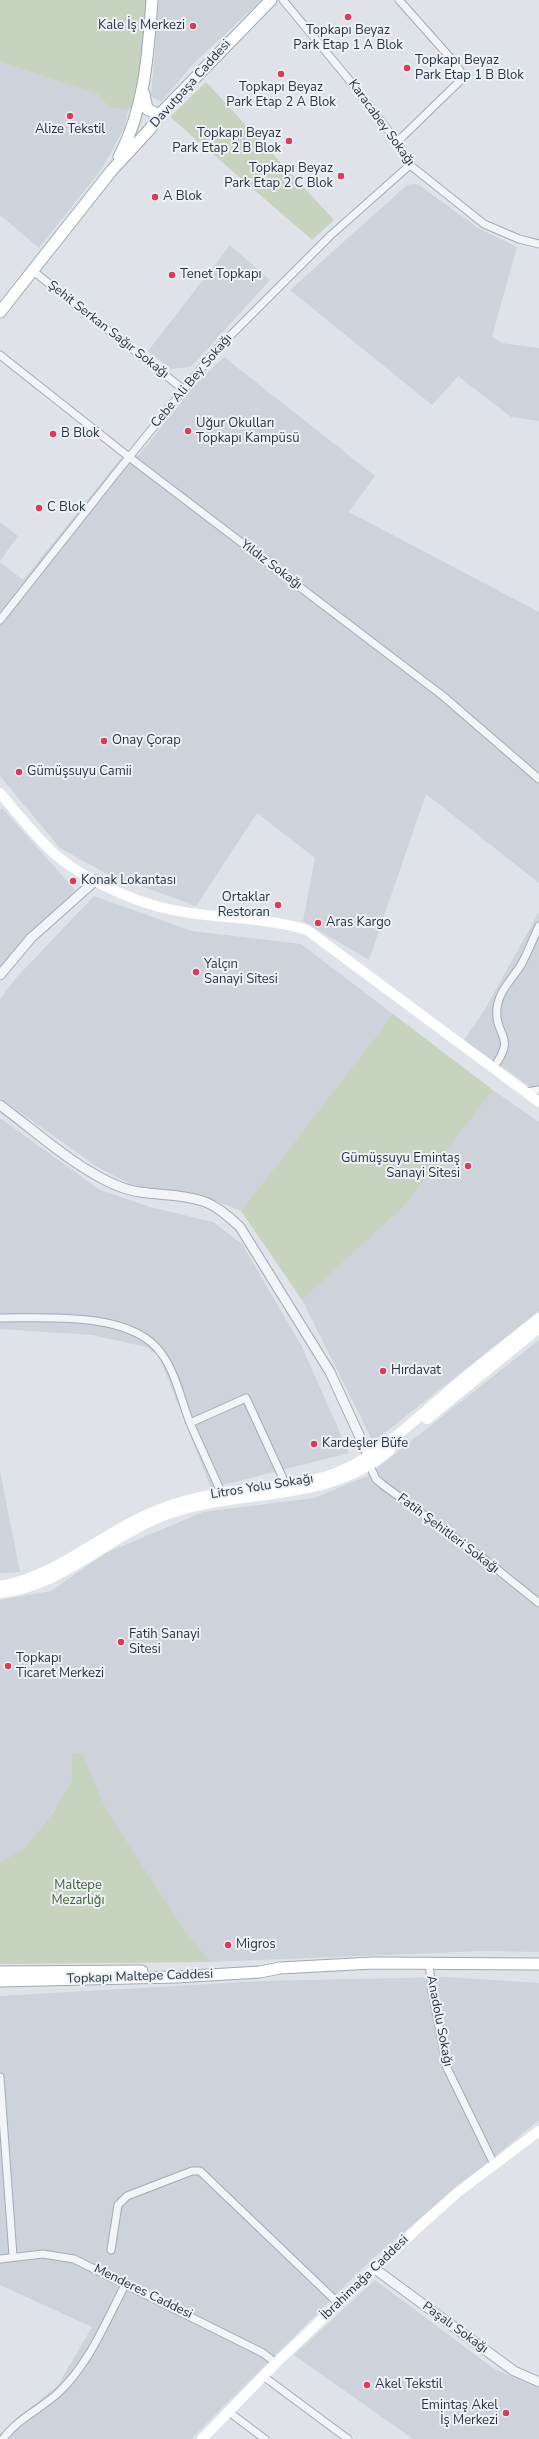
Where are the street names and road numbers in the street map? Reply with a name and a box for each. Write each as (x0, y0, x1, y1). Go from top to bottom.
street label: Davutpaşa Caddesi (147, 37, 235, 131)
street label: Karacabey Sokağı (344, 77, 418, 169)
street label: Şehit Serkan Sağır Sokağı (44, 278, 172, 382)
street label: Cebe Ali Bey Sokağı (148, 331, 236, 431)
street label: Yıldız Sokağı (237, 537, 305, 593)
street label: Litros Yolu Sokağı (210, 1471, 314, 1503)
street label: Fatih Şehitleri Sokağı (394, 1491, 502, 1577)
street label: Topkapı Maltepe Caddesi (66, 1967, 214, 1987)
street label: Anadolu Sokağı (423, 1974, 455, 2068)
street label: İbrahimağa Caddesi (318, 2232, 412, 2324)
street label: Menderes Caddesi (91, 2261, 195, 2323)
street label: Paşalı Sokağı (419, 2299, 491, 2357)

